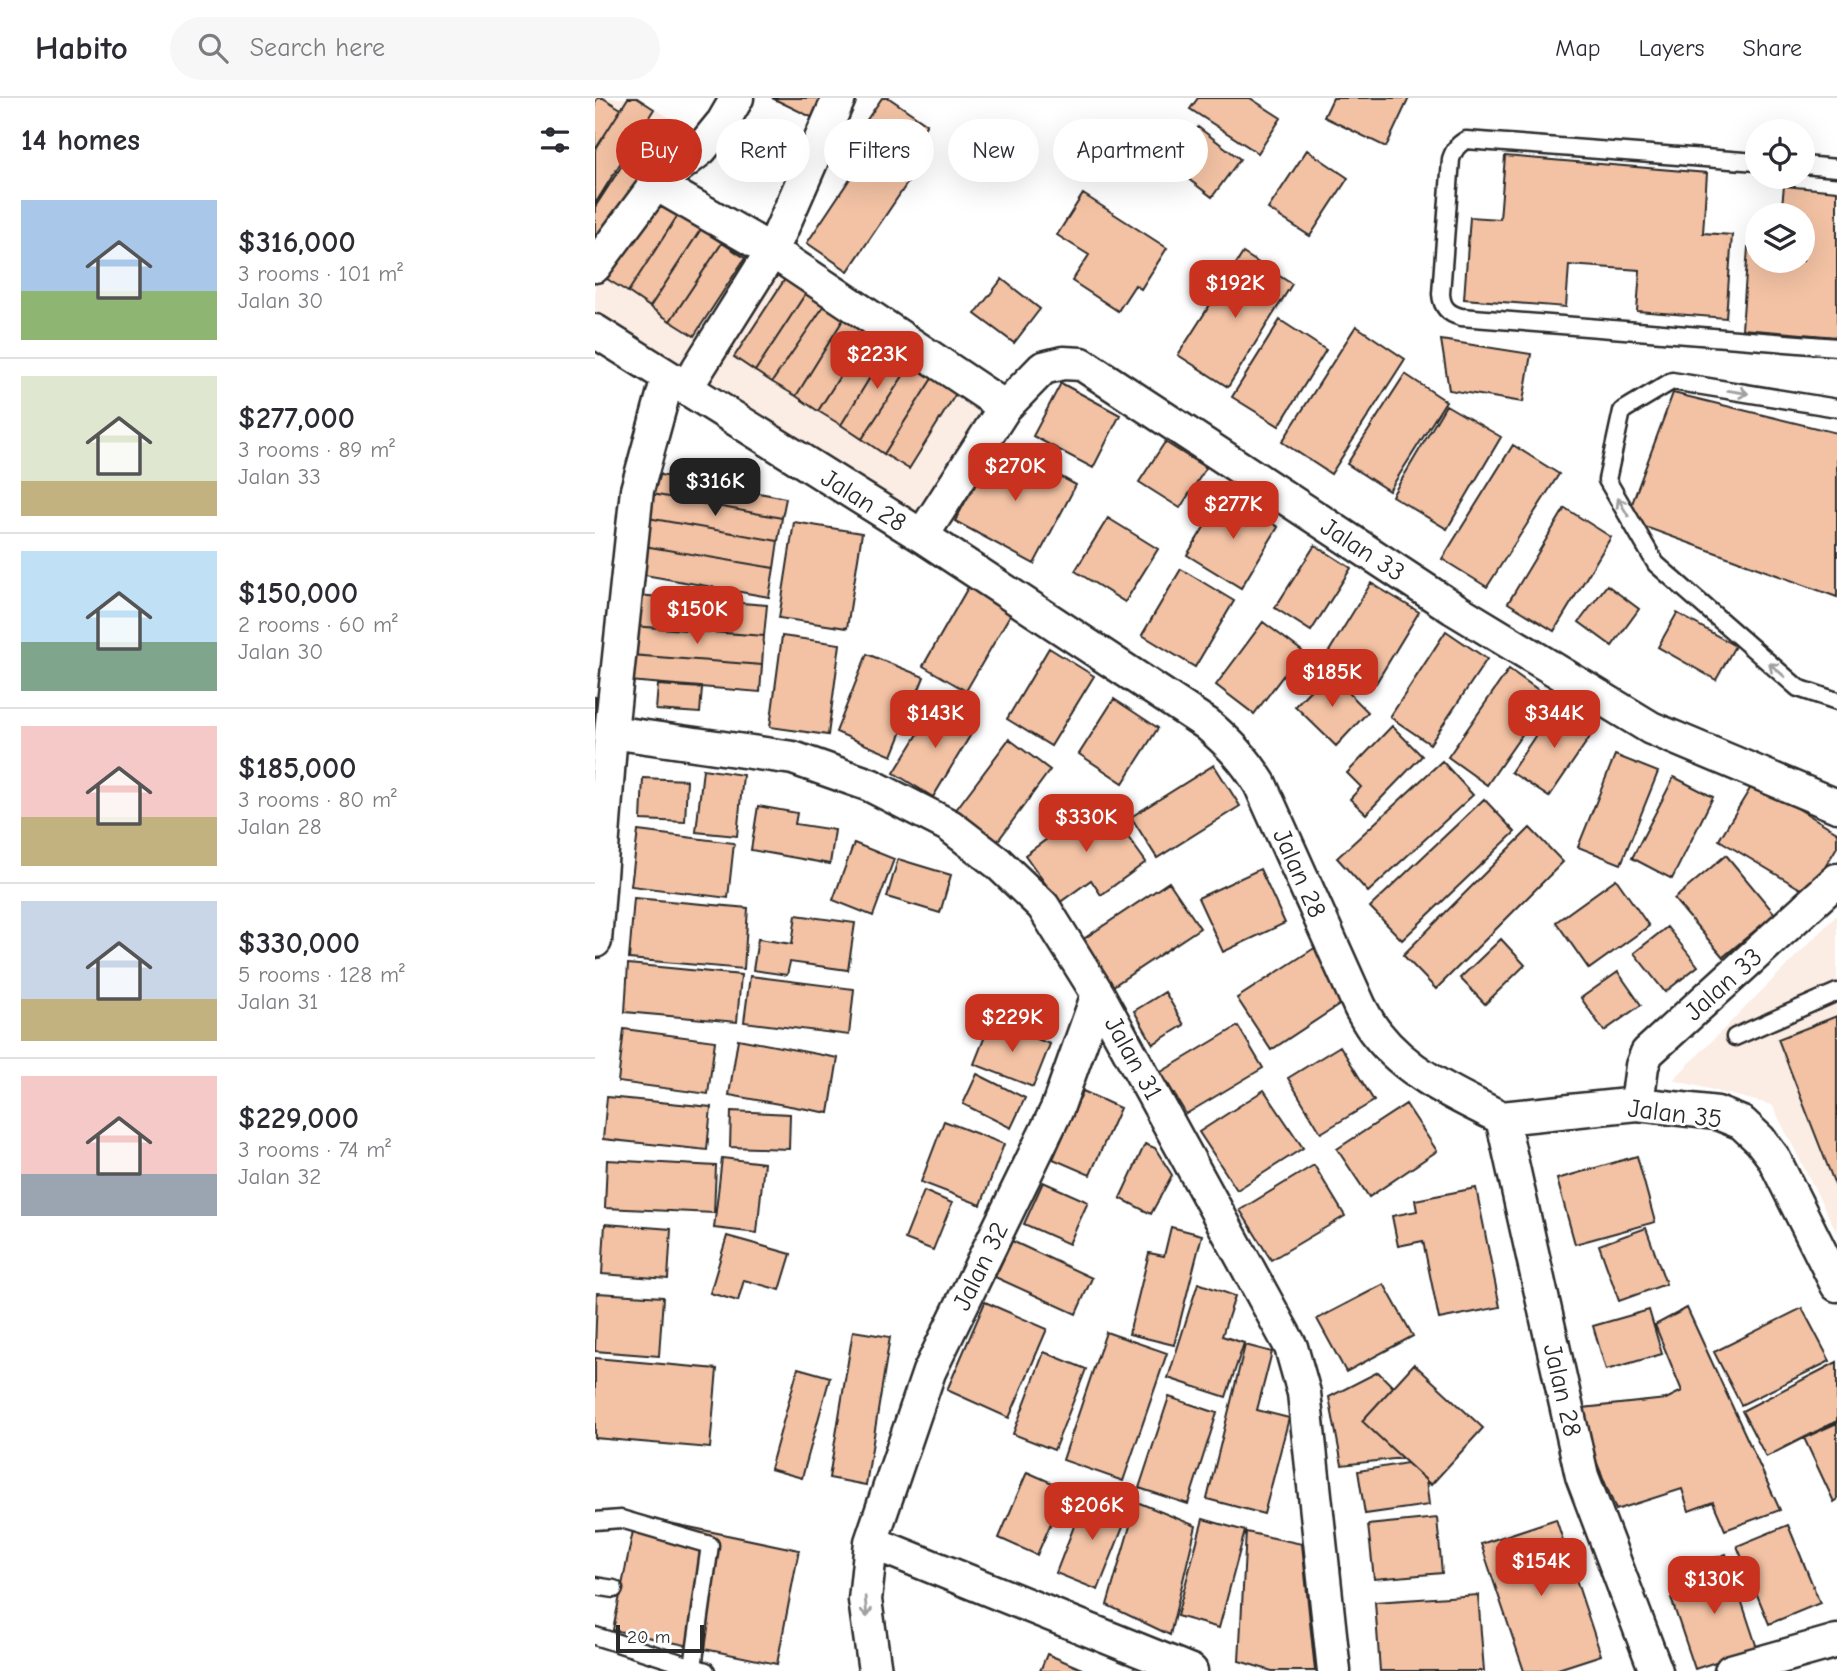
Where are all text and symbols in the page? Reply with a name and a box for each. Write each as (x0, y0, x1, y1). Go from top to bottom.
search box (170, 17, 660, 80)
text: Habito (35, 29, 128, 67)
icon: search (194, 29, 232, 67)
text: Search here (250, 33, 385, 63)
text: Map (1555, 34, 1601, 62)
text: Layers (1639, 34, 1704, 62)
text: Share (1742, 34, 1802, 62)
chip: Buy (616, 119, 702, 182)
chip: Rent (716, 119, 810, 182)
chip: Filters (824, 119, 934, 182)
chip: New (948, 119, 1039, 182)
chip: Apartment (1053, 119, 1208, 182)
map controls (1745, 119, 1815, 273)
button: locate (1745, 119, 1815, 189)
icon: filters (536, 121, 574, 159)
text: 14 homes (21, 123, 140, 158)
button: layers (1745, 203, 1815, 273)
text: $316,000 (238, 225, 356, 260)
icon: home (77, 228, 161, 312)
text: 3 rooms · 101 m² (238, 260, 403, 287)
pin: $192K (1186, 260, 1284, 320)
text: $192K (1205, 269, 1265, 296)
text: Jalan 30 (238, 287, 323, 314)
pin: $223K (828, 331, 926, 391)
text: $223K (846, 340, 908, 367)
one-way arrow (1726, 386, 1749, 399)
text: $277,000 (238, 401, 355, 436)
icon: home (77, 404, 161, 488)
text: 3 rooms · 89 m² (238, 436, 395, 463)
pin: $270K (966, 444, 1064, 503)
text: $270K (984, 452, 1046, 479)
pin: $316K (666, 458, 764, 518)
text: Jalan 33 (238, 463, 321, 490)
street label: Jalan 28 (815, 463, 911, 539)
text: $316K (685, 467, 745, 494)
pin: $277K (1184, 482, 1282, 541)
text: $277K (1204, 490, 1262, 517)
one-way arrow (1616, 497, 1629, 518)
street label: Jalan 33 (1315, 512, 1410, 588)
text: $150,000 (238, 576, 358, 611)
icon: home (77, 579, 161, 663)
pin: $150K (648, 587, 746, 646)
text: $150K (666, 595, 728, 622)
text: 2 rooms · 60 m² (238, 611, 398, 638)
text: Jalan 30 (238, 638, 323, 665)
pin: $185K (1283, 650, 1381, 709)
text: $185K (1302, 658, 1362, 685)
one-way arrow (1769, 663, 1787, 679)
pin: $143K (886, 690, 984, 750)
pin: $344K (1505, 690, 1603, 750)
text: $143K (906, 699, 964, 726)
text: $344K (1524, 699, 1584, 726)
text: $185,000 (238, 751, 356, 786)
icon: home (77, 754, 161, 838)
text: 3 rooms · 80 m² (238, 786, 397, 813)
pin: $330K (1037, 794, 1135, 854)
text: $330K (1055, 803, 1117, 830)
text: Jalan 28 (238, 813, 322, 840)
street label: Jalan 28 (1266, 824, 1332, 923)
text: $330,000 (238, 926, 360, 961)
icon: home (77, 929, 161, 1013)
street label: Jalan 33 (1679, 942, 1769, 1027)
text: 5 rooms · 128 m² (238, 961, 405, 988)
text: Jalan 31 (238, 988, 318, 1015)
pin: $229K (963, 995, 1061, 1054)
text: $229K (981, 1003, 1043, 1030)
street label: Jalan 31 (1098, 1011, 1168, 1106)
street label: Jalan 35 (1626, 1093, 1724, 1135)
text: $229,000 (238, 1101, 359, 1136)
icon: home (77, 1104, 161, 1188)
text: 3 rooms · 74 m² (238, 1136, 391, 1163)
text: Jalan 32 (238, 1163, 321, 1190)
street label: Jalan 32 (947, 1218, 1015, 1315)
street label: Jalan 28 (1537, 1341, 1587, 1440)
pin: $206K (1043, 1482, 1141, 1542)
text: $206K (1060, 1491, 1124, 1518)
pin: $154K (1492, 1538, 1590, 1598)
text: $154K (1512, 1547, 1570, 1574)
pin: $130K (1665, 1556, 1763, 1616)
text: $130K (1684, 1565, 1744, 1592)
one-way arrow (860, 1595, 873, 1618)
scale bar (616, 1622, 703, 1654)
text: 20 m (627, 1626, 671, 1648)

